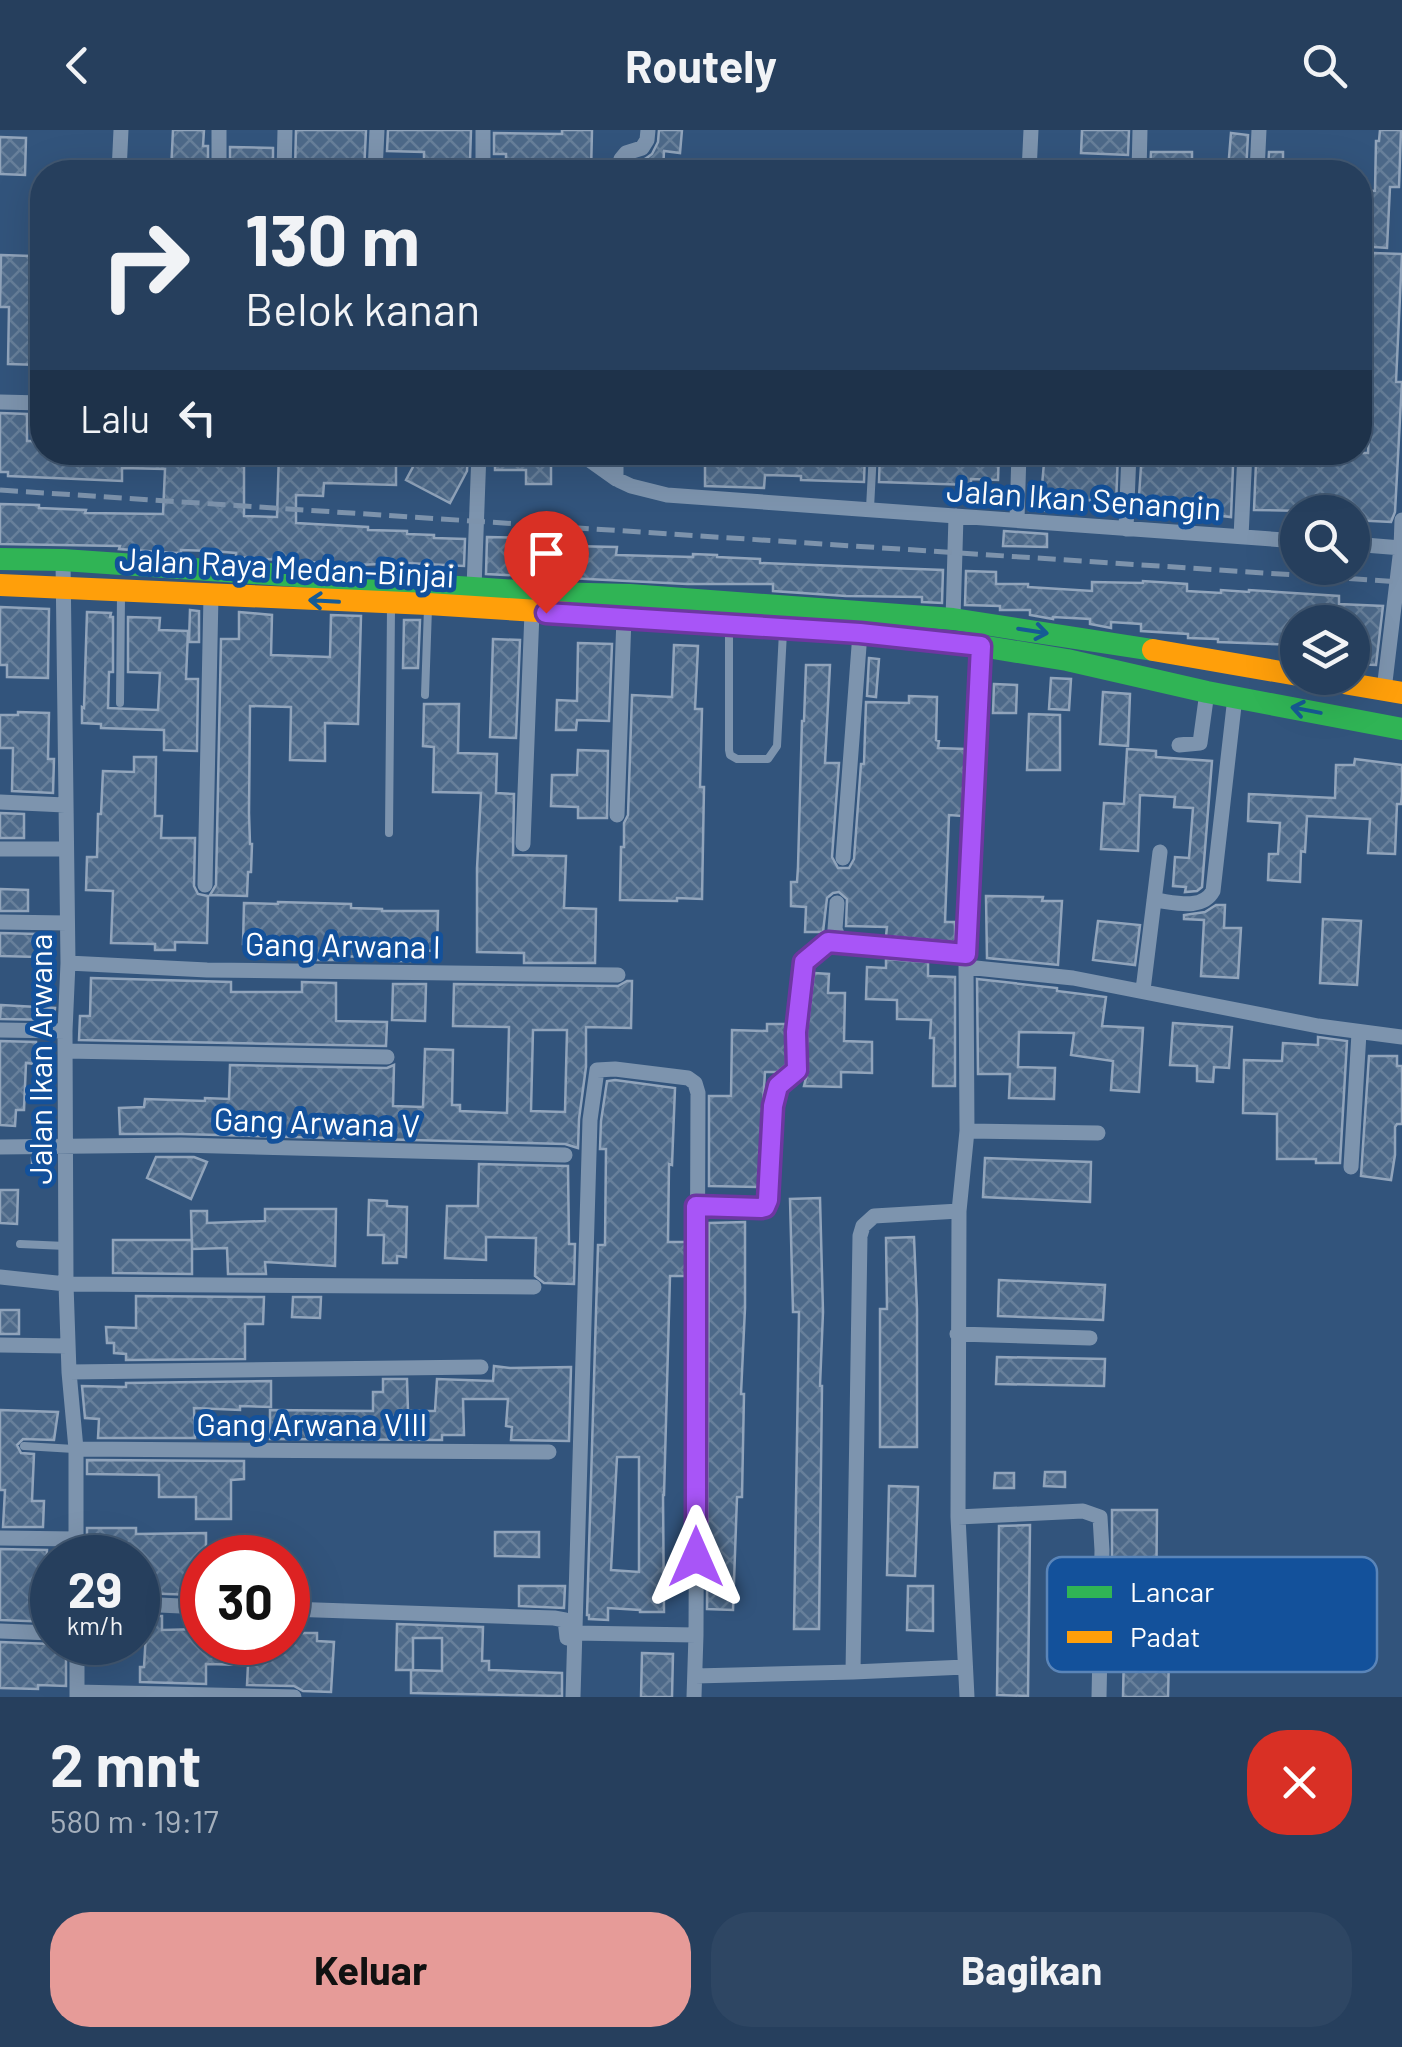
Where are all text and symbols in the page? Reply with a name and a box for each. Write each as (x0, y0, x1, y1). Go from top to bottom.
icon: back (50, 38, 105, 93)
text: Routely (625, 38, 777, 92)
icon: search (1297, 38, 1352, 93)
text: 130 m (245, 196, 420, 280)
icon: right (80, 200, 210, 330)
text: Belok kanan (245, 281, 480, 335)
icon: left (170, 390, 225, 445)
text: Lalu (80, 395, 150, 441)
street label: Jalan Ikan Senangin (945, 469, 1223, 527)
map controls (1280, 495, 1370, 695)
button: search (1280, 495, 1370, 585)
pin (504, 511, 589, 614)
icon: arrive (519, 526, 574, 581)
street label: Jalan Raya Medan-Binjai (118, 538, 456, 594)
one-way arrow (309, 591, 341, 610)
button: layers (1280, 605, 1370, 695)
one-way arrow (1016, 622, 1048, 641)
one-way arrow (1291, 700, 1323, 719)
street label: Gang Arwana I (245, 923, 441, 965)
street label: Jalan Ikan Arwana (20, 934, 58, 1184)
street label: Gang Arwana V (213, 1098, 421, 1144)
street label: Gang Arwana VIII (196, 1404, 428, 1442)
position arrow (644, 1505, 748, 1609)
speed limit sign: 30 (180, 1535, 310, 1665)
legend (1047, 1557, 1377, 1672)
text: 29 (68, 1558, 122, 1618)
text: Lancar (1130, 1574, 1214, 1608)
text: km/h (67, 1610, 123, 1640)
text: Padat (1130, 1619, 1200, 1653)
text: 2 mnt (50, 1727, 201, 1799)
button: close (1247, 1730, 1352, 1835)
text: 580 m · 19:17 (50, 1801, 219, 1839)
button: Keluar (50, 1912, 691, 2027)
button: Bagikan (711, 1912, 1352, 2027)

